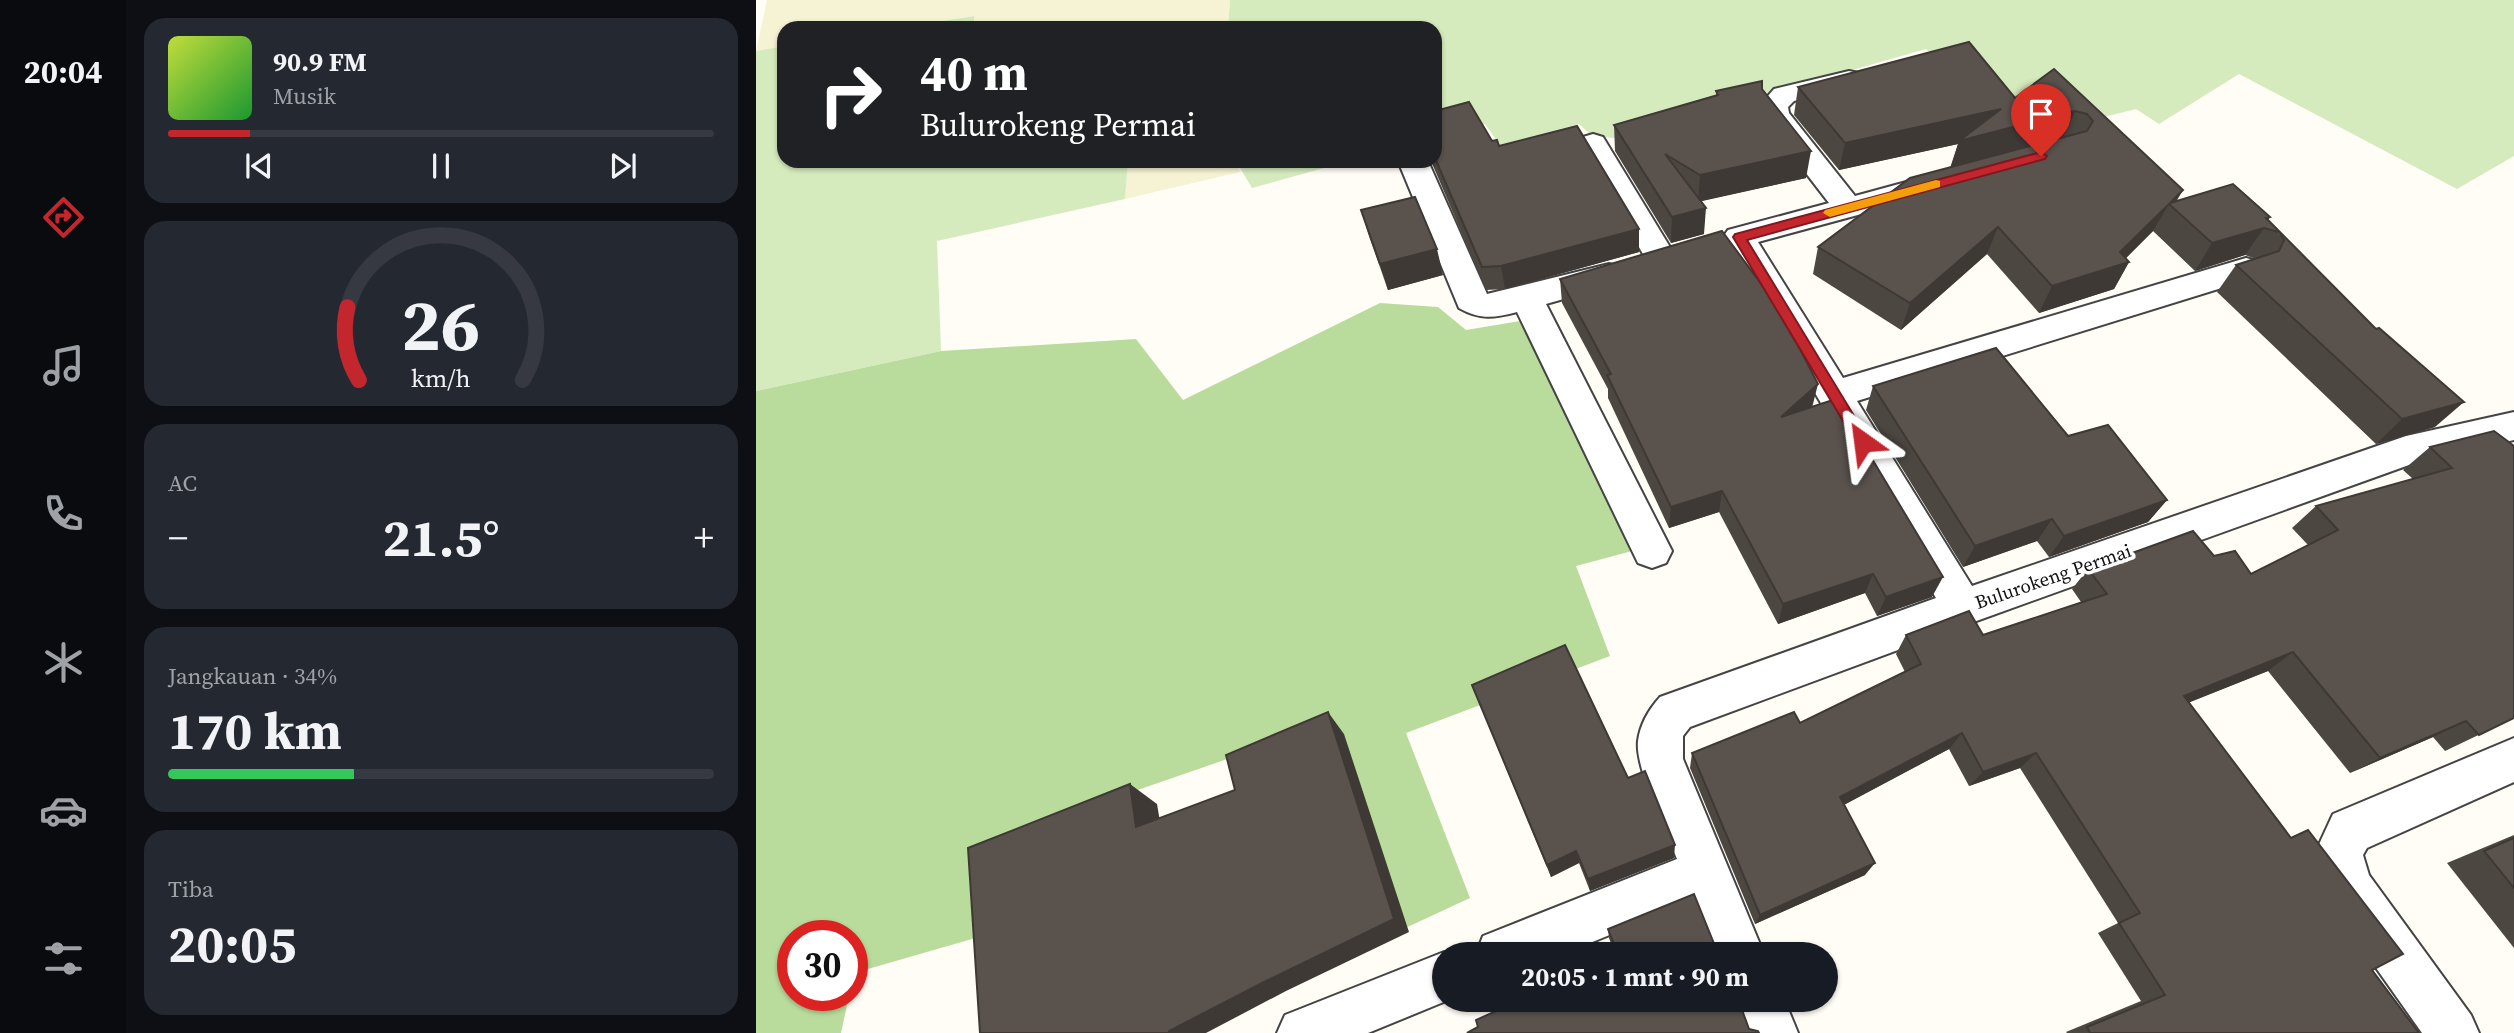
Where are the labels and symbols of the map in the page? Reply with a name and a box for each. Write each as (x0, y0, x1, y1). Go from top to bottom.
pin (2011, 84, 2071, 156)
position arrow (1826, 405, 1900, 479)
street label: Bulurokeng Permai (1971, 537, 2135, 615)
speed limit sign: 30 (777, 920, 868, 1011)

